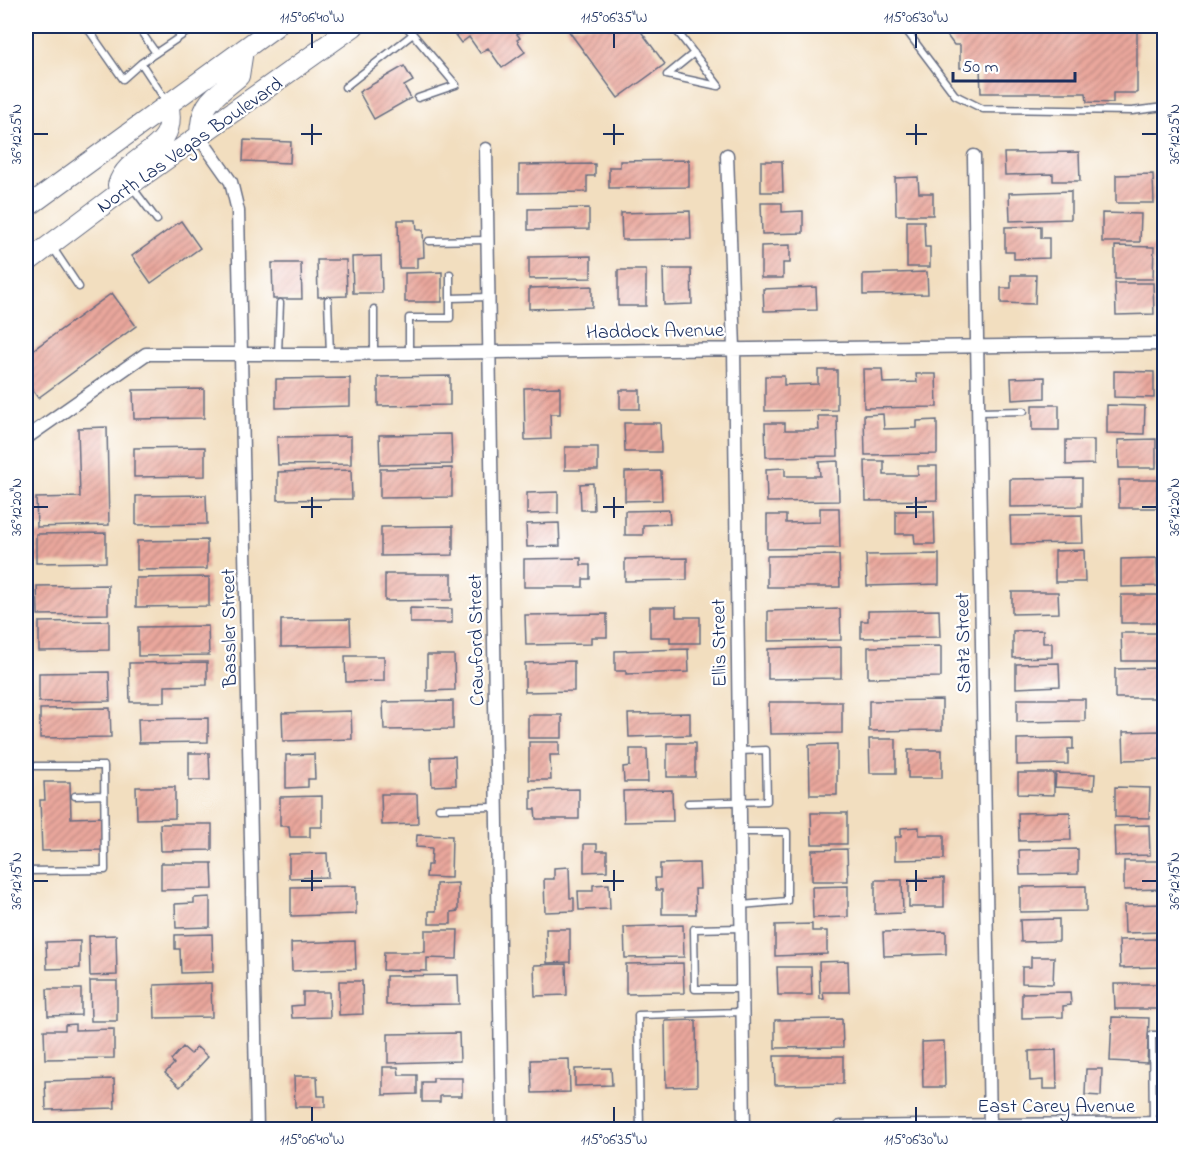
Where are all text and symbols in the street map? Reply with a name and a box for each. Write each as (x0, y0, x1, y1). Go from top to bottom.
text: 115°06'40"W (280, 7, 344, 29)
text: 115°06'35"W (581, 7, 647, 29)
text: 115°06'30"W (884, 7, 948, 29)
scale bar (953, 45, 1074, 83)
text: 50 m (962, 55, 999, 81)
street label: North Las Vegas Boulevard (91, 71, 290, 222)
text: 36°12'25"N (6, 104, 28, 164)
text: 36°12'25"N (1164, 104, 1186, 164)
street label: Haddock Avenue (586, 317, 724, 348)
text: 36°12'20"N (6, 478, 28, 536)
text: 36°12'20"N (1164, 478, 1186, 536)
street label: Bassler Street (215, 568, 246, 688)
street label: Crawford Street (462, 573, 493, 706)
street label: Statz Street (949, 592, 980, 694)
street label: Ellis Street (705, 598, 736, 687)
text: 36°12'15"N (6, 852, 28, 910)
text: 36°12'15"N (1164, 852, 1186, 910)
street label: East Carey Avenue (977, 1093, 1135, 1122)
text: 115°06'40"W (280, 1129, 344, 1151)
text: 115°06'35"W (581, 1129, 647, 1151)
text: 115°06'30"W (884, 1129, 948, 1151)

